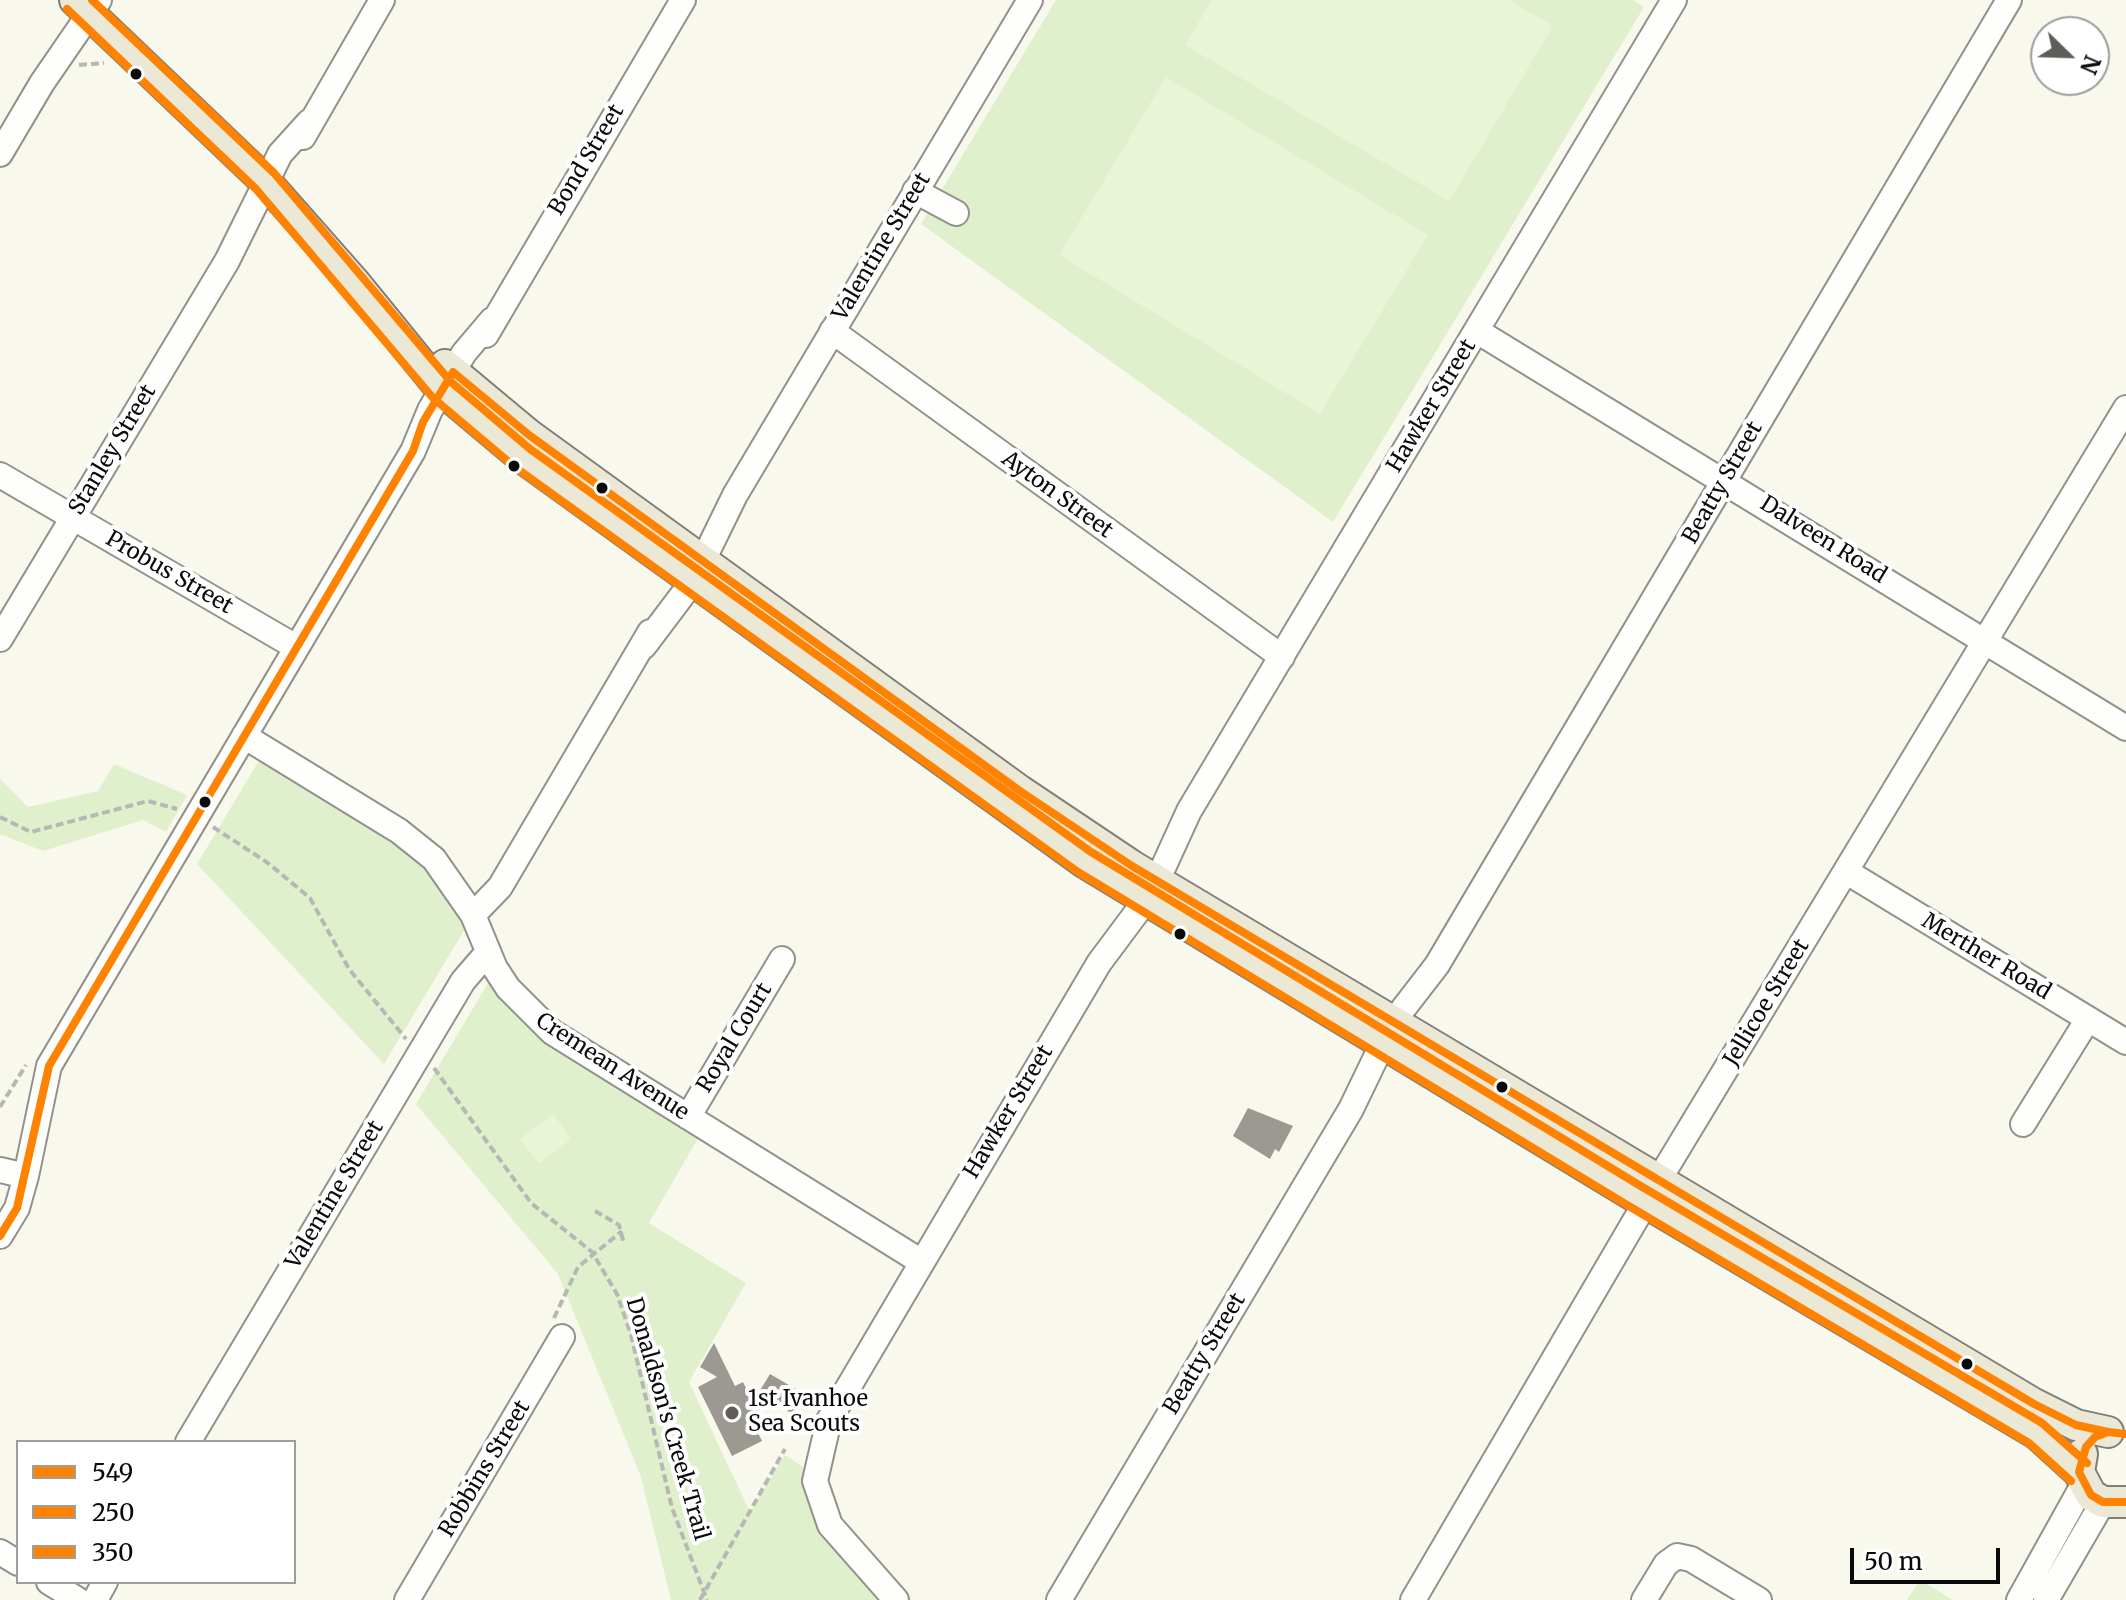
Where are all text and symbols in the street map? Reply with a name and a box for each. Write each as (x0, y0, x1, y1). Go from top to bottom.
north arrow (2030, 16, 2110, 96)
text: N (2074, 51, 2107, 78)
unlabelled marker (128, 66, 144, 82)
street label: Bond Street (544, 100, 630, 220)
street label: Valentine Street (827, 168, 937, 326)
street label: Hawker Street (1382, 335, 1482, 477)
street label: Stanley Street (64, 380, 162, 520)
street label: Beatty Street (1677, 417, 1769, 549)
street label: Ayton Street (996, 446, 1118, 544)
unlabelled marker (506, 458, 522, 474)
unlabelled marker (594, 480, 610, 496)
street label: Dalveen Road (1755, 491, 1891, 589)
street label: Probus Street (101, 526, 237, 620)
unlabelled marker (197, 794, 213, 810)
street label: Merther Road (1917, 908, 2055, 1006)
unlabelled marker (1172, 926, 1188, 942)
street label: Jellicoe Street (1719, 935, 1815, 1071)
street label: Royal Court (692, 978, 778, 1098)
street label: Cremean Avenue (531, 1008, 693, 1126)
street label: Hawker Street (959, 1041, 1059, 1183)
unlabelled marker (1494, 1079, 1510, 1095)
street label: Valentine Street (280, 1116, 390, 1274)
street label: Beatty Street (1158, 1289, 1252, 1419)
street label: Donaldson's Creek Trail (620, 1295, 714, 1543)
unlabelled marker (1959, 1356, 1975, 1372)
place label: 1st Ivanhoe Sea Scouts (748, 1387, 868, 1438)
street label: Robbins Street (434, 1396, 536, 1542)
marker: 1st Ivanhoe Sea Scouts (723, 1404, 741, 1422)
legend (16, 1440, 296, 1584)
text: 549 (92, 1457, 133, 1488)
text: 250 (92, 1497, 134, 1528)
scale bar (1854, 1532, 2004, 1582)
text: 350 (92, 1537, 134, 1568)
text: 50 m (1864, 1546, 1923, 1577)

